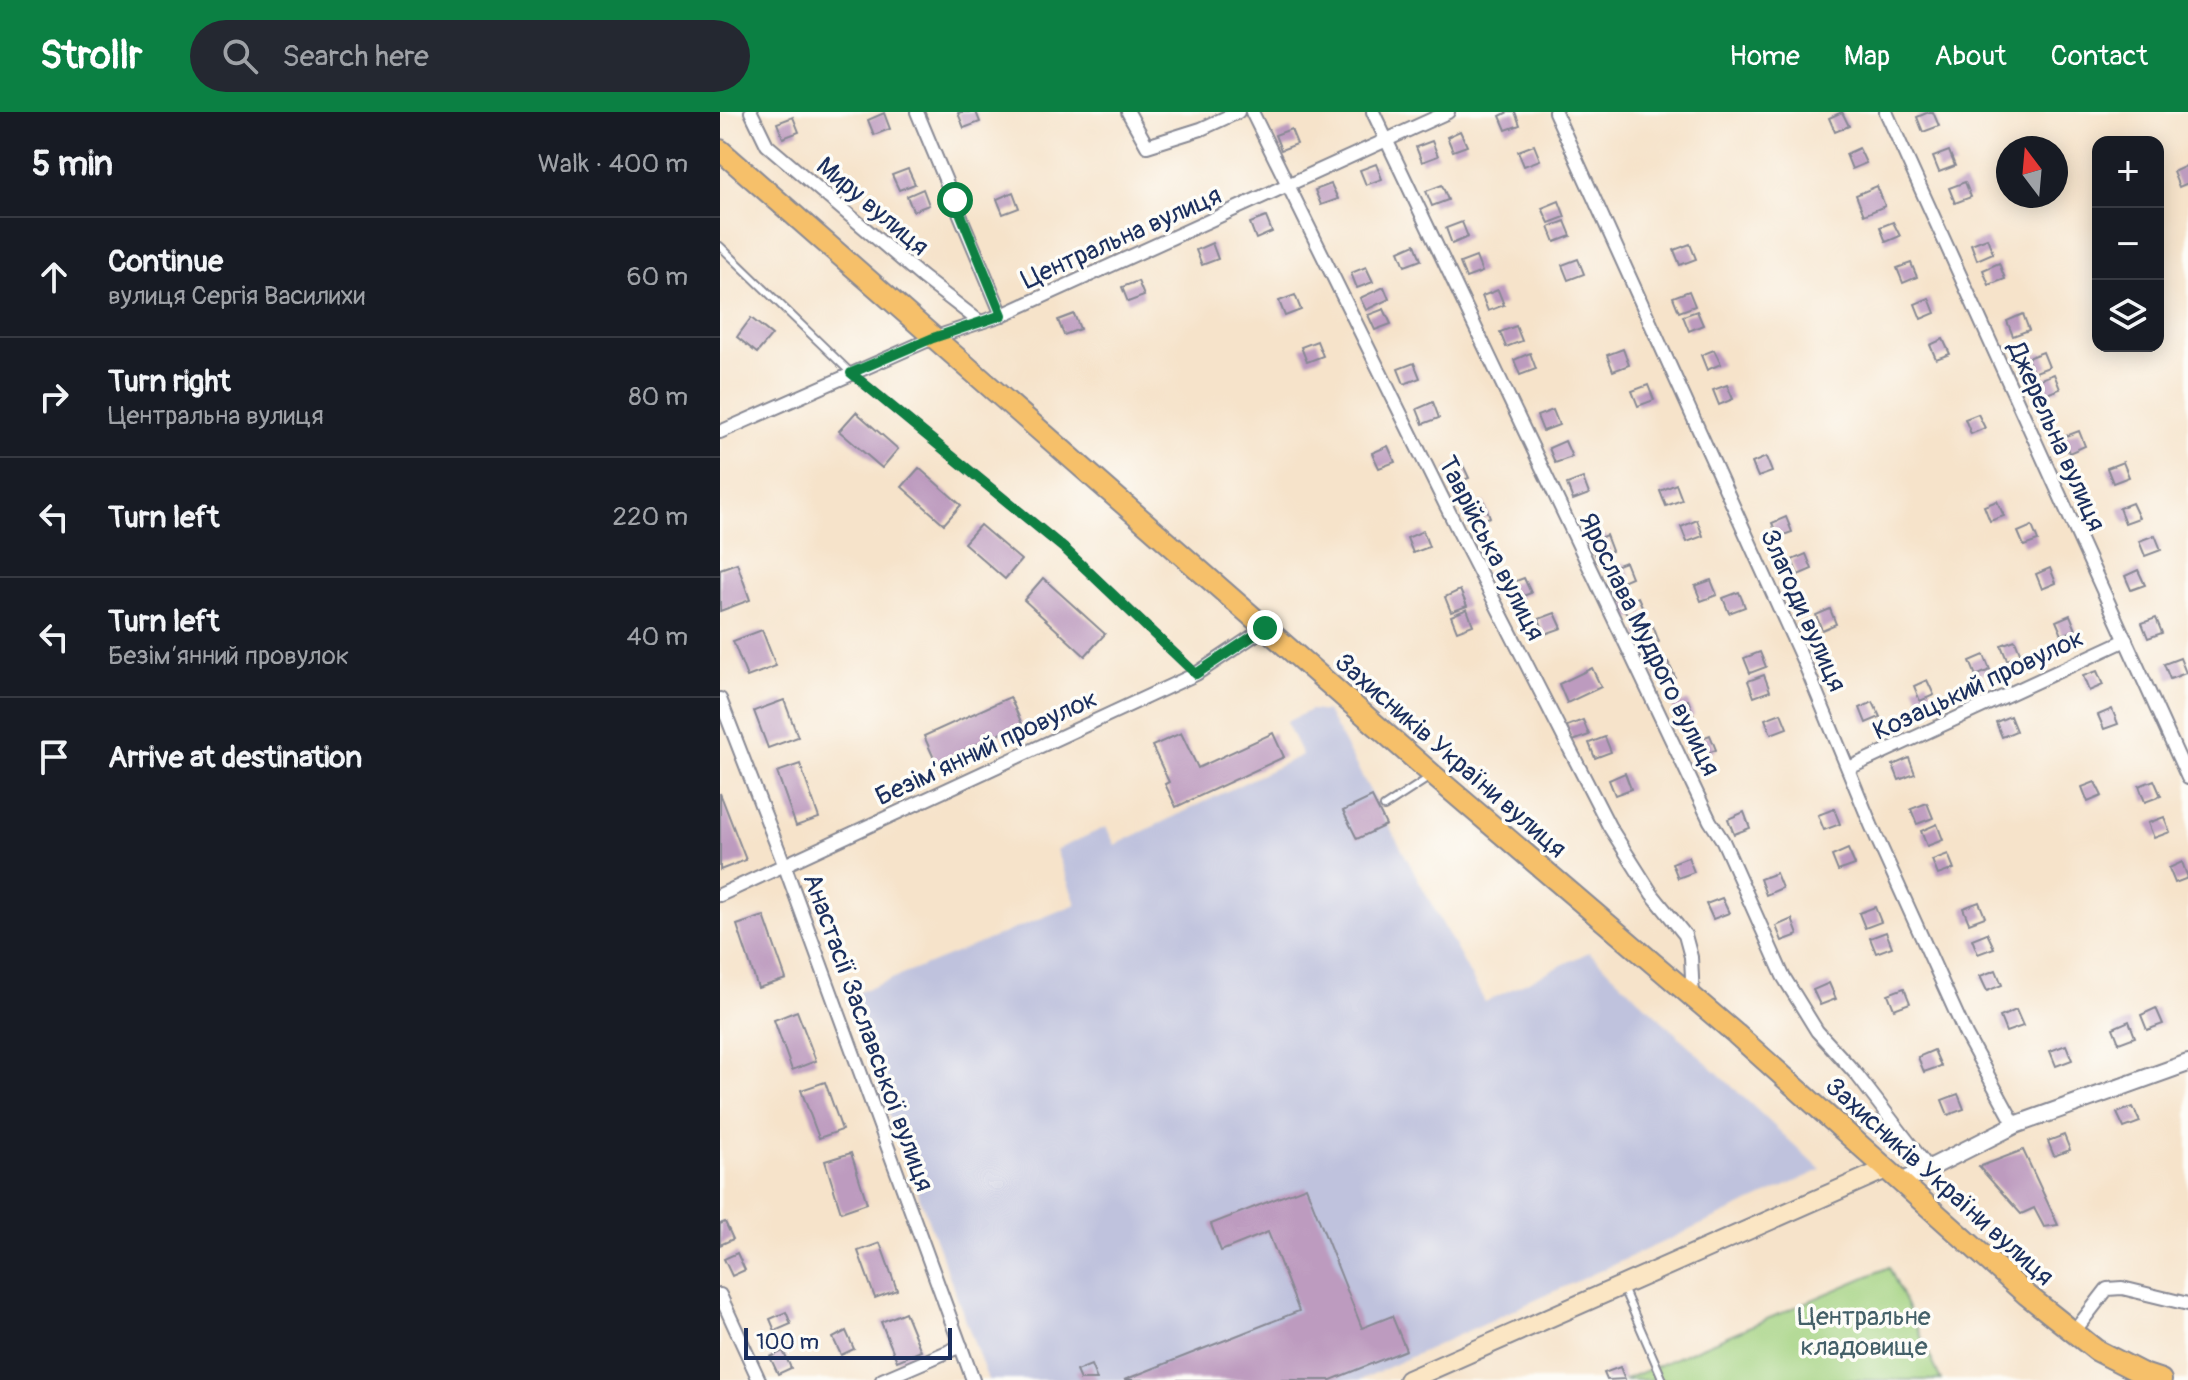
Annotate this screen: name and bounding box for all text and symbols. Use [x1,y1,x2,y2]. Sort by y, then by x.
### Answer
search box [190,20,750,92]
text: Strollr [40,32,142,80]
icon: search [218,34,262,78]
text: Search here [282,38,429,75]
text: Home [1729,39,1800,74]
text: Map [1844,39,1890,74]
text: About [1934,39,2007,74]
text: Contact [2051,39,2148,74]
north arrow [1996,136,2068,208]
map controls [2092,136,2164,352]
button: + [2092,136,2164,208]
text: 5 min [32,143,113,186]
text: Walk · 400 m [538,148,688,180]
street label: Миру вулиця [810,150,935,263]
street label: Центральна вулиця [1016,179,1226,296]
route start [937,182,973,218]
button: − [2092,208,2164,280]
text: Continue [108,243,223,280]
icon: ahead [32,255,76,299]
text: 60 m [626,261,688,293]
text: вулиця Сергія Василихи [108,280,365,312]
button: layers [2092,280,2164,352]
street label: Джерельна вулиця [2000,336,2112,536]
text: Turn right [108,363,231,400]
icon: right [32,375,76,419]
text: 80 m [628,381,688,413]
text: Центральна вулиця [108,400,324,432]
street label: Таврійська вулиця [1431,451,1551,646]
icon: left [32,495,76,539]
text: Turn left [108,499,219,536]
text: 220 m [612,501,688,533]
street label: Ярослава Мудрого вулиця [1571,508,1727,781]
street label: Злагоди вулиця [1753,524,1853,697]
text: Turn left [108,603,219,640]
route end [1247,610,1283,646]
icon: left [32,615,76,659]
text: 40 m [626,621,688,653]
street label: Козацький провулок [1868,622,2089,748]
text: Безімʼянний провулок [108,640,349,672]
street label: Захисників України вулиця [1328,646,1573,865]
street label: Безімʼянний провулок [870,682,1102,813]
icon: arrive [32,735,76,779]
text: Arrive at destination [108,739,362,776]
street label: Анастасії Заславської вулиця [796,869,941,1196]
street label: Захисників України вулиця [1818,1071,2060,1293]
park label: Центральне кладовище [1797,1301,1931,1363]
scale bar [744,1324,952,1360]
text: 100 m [756,1328,819,1356]

